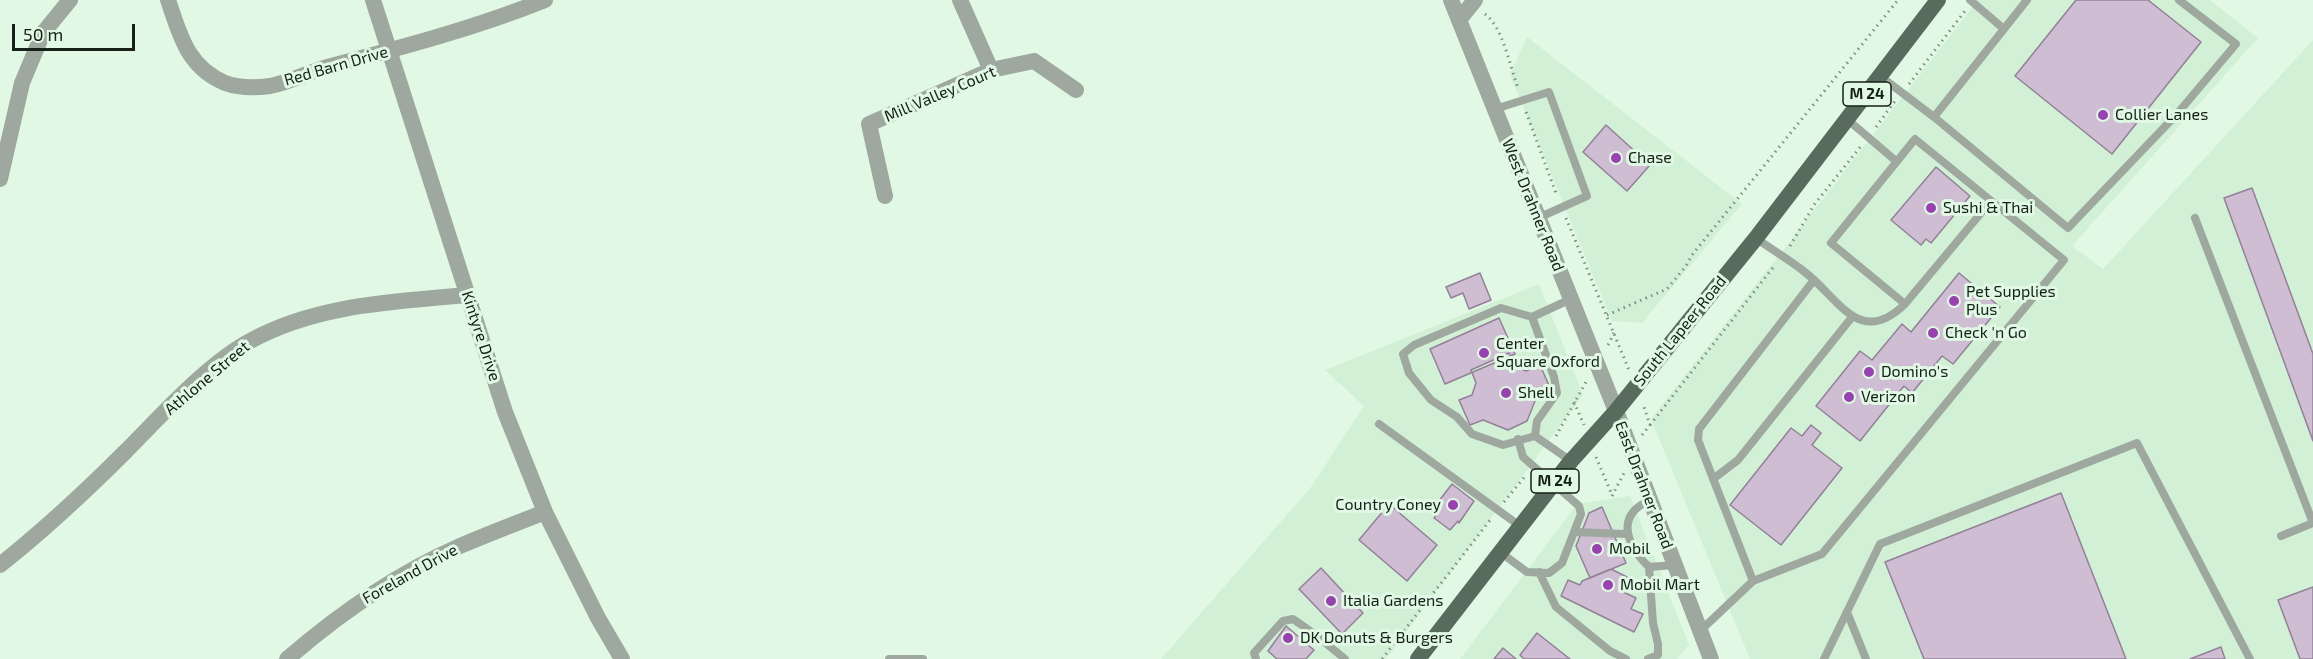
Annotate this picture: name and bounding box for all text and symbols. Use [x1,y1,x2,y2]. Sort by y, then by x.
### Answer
scale bar [15,12,138,50]
text: 50 m [23,23,63,45]
street label: Red Barn Drive [282,42,390,90]
street label: Mill Valley Court [881,62,999,126]
road number: M 24 [1843,82,1891,106]
place label: Collier Lanes [2115,105,2208,125]
marker: Collier Lanes [2096,108,2110,122]
street label: West Drahner Road [1498,136,1568,274]
place label: Chase [1628,148,1672,168]
marker: Chase [1609,151,1623,165]
place label: Sushi & Thai [1943,198,2033,218]
marker: Sushi & Thai [1924,201,1938,215]
street label: South Lapeer Road [1630,272,1730,390]
place label: Pet Supplies Plus [1966,282,2056,320]
street label: Kintyre Drive [457,289,505,383]
marker: Pet Supplies Plus [1947,294,1961,308]
place label: Check 'n Go [1945,323,2027,343]
marker: Check 'n Go [1926,326,1940,340]
place label: Center Square Oxford [1496,334,1600,372]
street label: Athlone Street [161,337,253,419]
marker: Center Square Oxford [1477,346,1491,360]
place label: Domino's [1881,362,1948,382]
marker: Domino's [1862,365,1876,379]
place label: Shell [1518,383,1554,403]
marker: Shell [1499,386,1513,400]
place label: Verizon [1861,387,1916,407]
marker: Verizon [1842,390,1856,404]
street label: East Drahner Road [1611,418,1677,552]
road number: M 24 [1531,469,1579,493]
place label: Country Coney [1335,495,1441,515]
marker: Country Coney [1446,498,1460,512]
place label: Mobil [1609,539,1650,559]
street label: Foreland Drive [359,540,461,608]
marker: Mobil [1590,542,1604,556]
place label: Mobil Mart [1620,575,1700,595]
marker: Mobil Mart [1601,578,1615,592]
place label: Italia Gardens [1343,591,1443,611]
marker: Italia Gardens [1324,594,1338,608]
place label: DK Donuts & Burgers [1300,628,1453,648]
marker: DK Donuts & Burgers [1281,631,1295,645]

